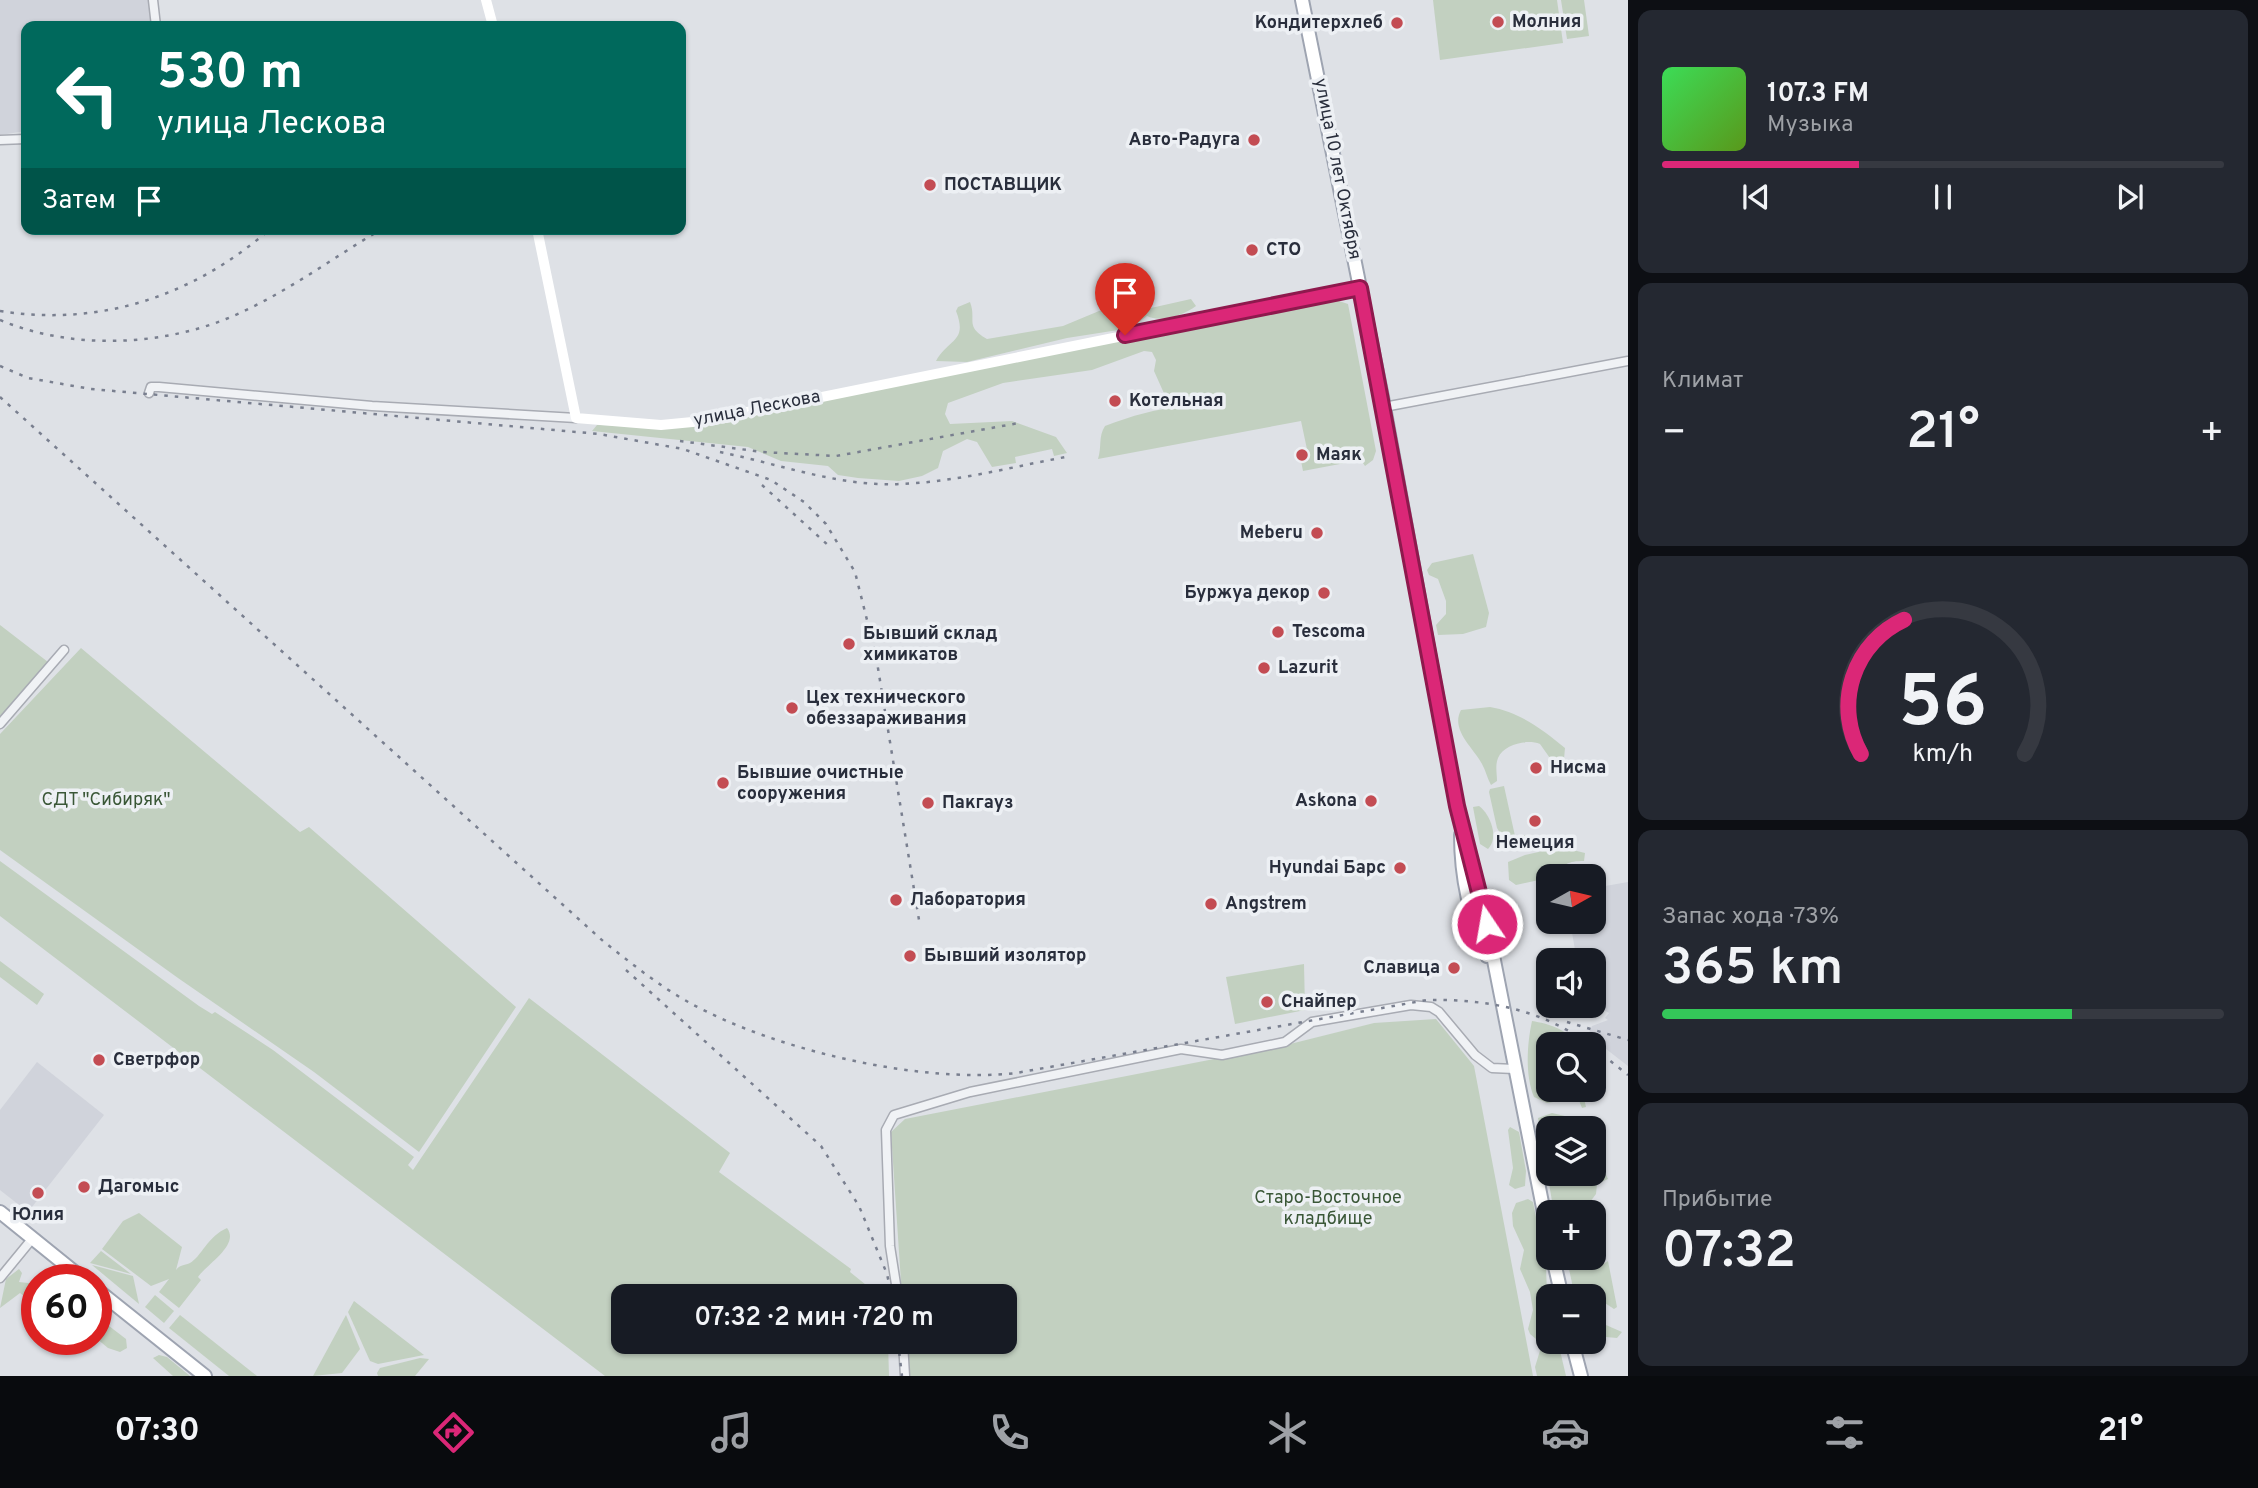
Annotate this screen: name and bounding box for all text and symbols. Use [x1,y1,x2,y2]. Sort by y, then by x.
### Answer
place label: Молния [1512,11,1581,34]
place label: Кондитерхлеб [1255,12,1383,35]
marker: Молния [1490,14,1506,30]
marker: Кондитерхлеб [1389,15,1405,31]
text: 530 m [157,44,303,106]
icon: left [42,49,133,140]
street label: улица 10 лет Октября [1308,77,1366,261]
text: 107.3 FM [1767,78,1869,111]
text: улица Лескова [157,105,386,145]
text: Музыка [1767,111,1853,140]
place label: Авто-Радуга [1128,129,1240,152]
marker: Авто-Радуга [1246,132,1262,148]
place label: ПОСТАВЩИК [944,174,1062,197]
marker: ПОСТАВЩИК [922,177,938,193]
icon: previous [1737,178,1775,216]
icon: pause [1924,178,1962,216]
icon: next [2111,178,2149,216]
icon: arrive [130,182,168,220]
text: Затем [42,185,116,218]
place label: СТО [1266,239,1301,262]
marker: СТО [1244,242,1260,258]
pin [1095,263,1155,335]
icon: arrive [1106,274,1144,312]
text: Климат [1662,367,1743,396]
street label: улица Лескова [692,385,822,433]
place label: Котельная [1129,390,1224,413]
marker: Котельная [1107,393,1123,409]
text: 21° [1906,401,1980,467]
text: − [1662,410,1687,459]
text: + [2199,410,2224,459]
place label: Маяк [1316,444,1362,467]
marker: Маяк [1294,447,1310,463]
place label: Meberu [1240,522,1303,545]
marker: Meberu [1309,525,1325,541]
place label: Буржуа декор [1184,582,1310,605]
marker: Буржуа декор [1316,585,1332,601]
place label: Tescoma [1292,621,1365,644]
place label: Бывший склад химикатов [863,623,997,667]
marker: Tescoma [1270,624,1286,640]
marker: Бывший склад химикатов [841,636,857,652]
place label: Lazurit [1278,657,1338,680]
marker: Lazurit [1256,660,1272,676]
text: 56 [1898,660,1988,752]
place label: Цех технического обеззараживания [806,687,967,731]
marker: Цех технического обеззараживания [784,700,800,716]
text: km/h [1913,739,1973,771]
place label: Нисма [1550,757,1606,780]
marker: Нисма [1528,760,1544,776]
place label: Бывшие очистные сооружения [737,762,904,806]
marker: Бывшие очистные сооружения [715,775,731,791]
park label: СДТ "Сибиряк" [41,789,171,812]
place label: Askona [1295,790,1357,813]
place label: Пакгауз [942,792,1014,815]
marker: Askona [1363,793,1379,809]
marker: Пакгауз [920,795,936,811]
marker: Немеция [1527,813,1543,829]
place label: Немеция [1495,832,1575,855]
place label: Hyundai Барс [1269,857,1386,880]
marker: Hyundai Барс [1392,860,1408,876]
north arrow [1536,864,1606,934]
map controls [1536,864,1606,1354]
position arrow [1450,887,1524,961]
place label: Лаборатория [910,889,1026,912]
marker: Лаборатория [888,892,904,908]
place label: Angstrem [1225,893,1307,916]
marker: Angstrem [1203,896,1219,912]
text: Запас хода · 73% [1662,903,1839,932]
text: 365 km [1662,937,1843,1003]
place label: Бывший изолятор [924,945,1086,968]
marker: Бывший изолятор [902,948,918,964]
button: sound [1536,948,1606,1018]
place label: Славица [1363,957,1440,980]
marker: Славица [1446,960,1462,976]
place label: Снайпер [1281,991,1357,1014]
marker: Снайпер [1259,994,1275,1010]
button: search [1536,1032,1606,1102]
place label: Светрфор [113,1049,200,1072]
marker: Светрфор [91,1052,107,1068]
button: layers [1536,1116,1606,1186]
place label: Дагомыс [98,1176,180,1199]
marker: Дагомыс [76,1179,92,1195]
marker: Юлия [30,1185,46,1201]
text: Прибытие [1662,1186,1772,1215]
park label: Старо-Восточное кладбище [1254,1187,1402,1231]
button: + [1536,1200,1606,1270]
place label: Юлия [12,1204,64,1227]
text: 07:32 [1662,1220,1796,1286]
speed limit sign: 60 [21,1264,112,1355]
button: − [1536,1284,1606,1354]
text: 07:32 · 2 мин · 720 m [694,1302,934,1335]
icon: directions [429,1408,478,1457]
icon: music [707,1408,756,1457]
icon: phone [985,1408,1034,1457]
icon: climate [1263,1408,1312,1457]
icon: car [1541,1408,1590,1457]
icon: filters [1820,1408,1869,1457]
text: 07:30 [115,1412,200,1452]
text: 21° [2098,1412,2143,1452]

